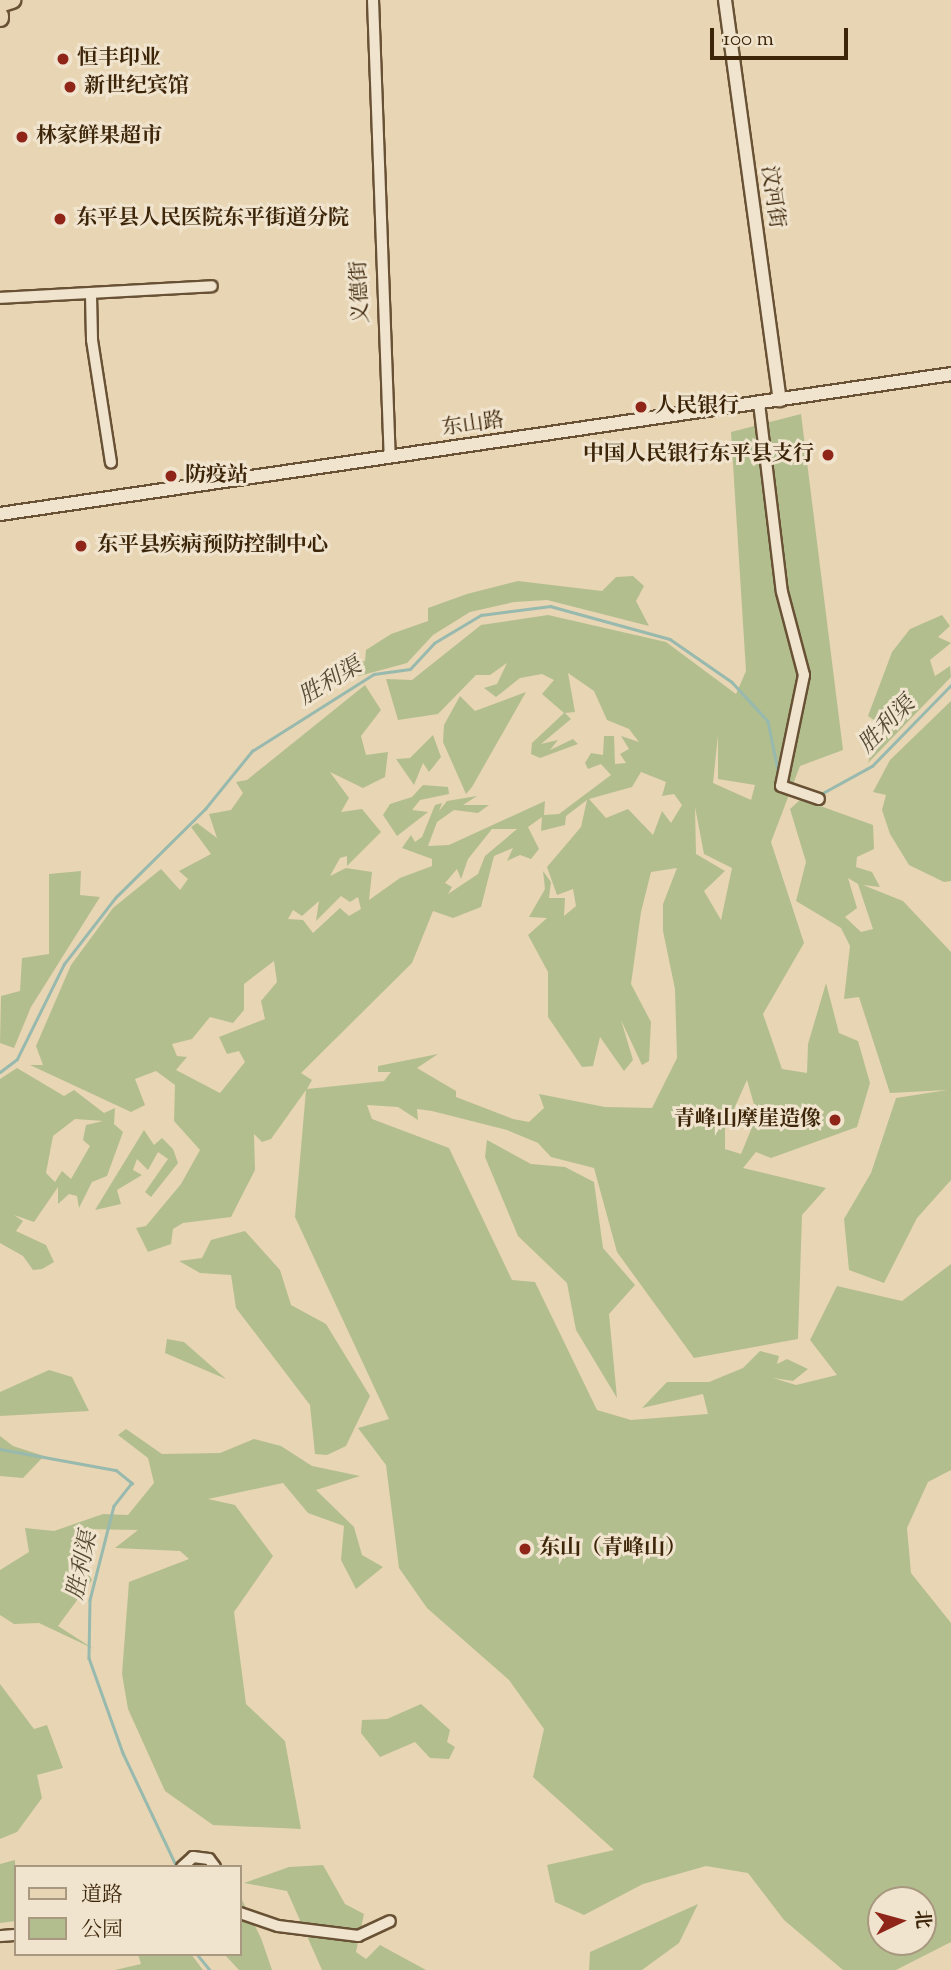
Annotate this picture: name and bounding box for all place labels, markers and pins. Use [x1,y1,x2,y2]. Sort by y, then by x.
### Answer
place label: 恒丰印业 [77,46,161,72]
marker: 恒丰印业 [55,51,71,67]
place label: 新世纪宾馆 [84,74,189,100]
marker: 新世纪宾馆 [62,79,78,95]
place label: 林家鲜果超市 [36,124,162,150]
marker: 林家鲜果超市 [14,129,30,145]
place label: 东平县人民医院东平街道分院 [76,206,349,232]
marker: 东平县人民医院东平街道分院 [50,209,70,229]
place label: 人民银行 [655,394,739,420]
marker: 人民银行 [633,399,649,415]
place label: 中国人民银行东平县支行 [583,442,814,468]
marker: 中国人民银行东平县支行 [820,447,836,463]
place label: 防疫站 [185,463,248,489]
marker: 防疫站 [163,468,179,484]
place label: 东平县疾病预防控制中心 [97,533,328,559]
marker: 东平县疾病预防控制中心 [71,536,91,556]
place label: 青峰山摩崖造像 [674,1107,821,1133]
marker: 青峰山摩崖造像 [827,1112,843,1128]
place label: 东山（青峰山） [539,1536,686,1562]
marker: 东山（青峰山） [517,1541,533,1557]

